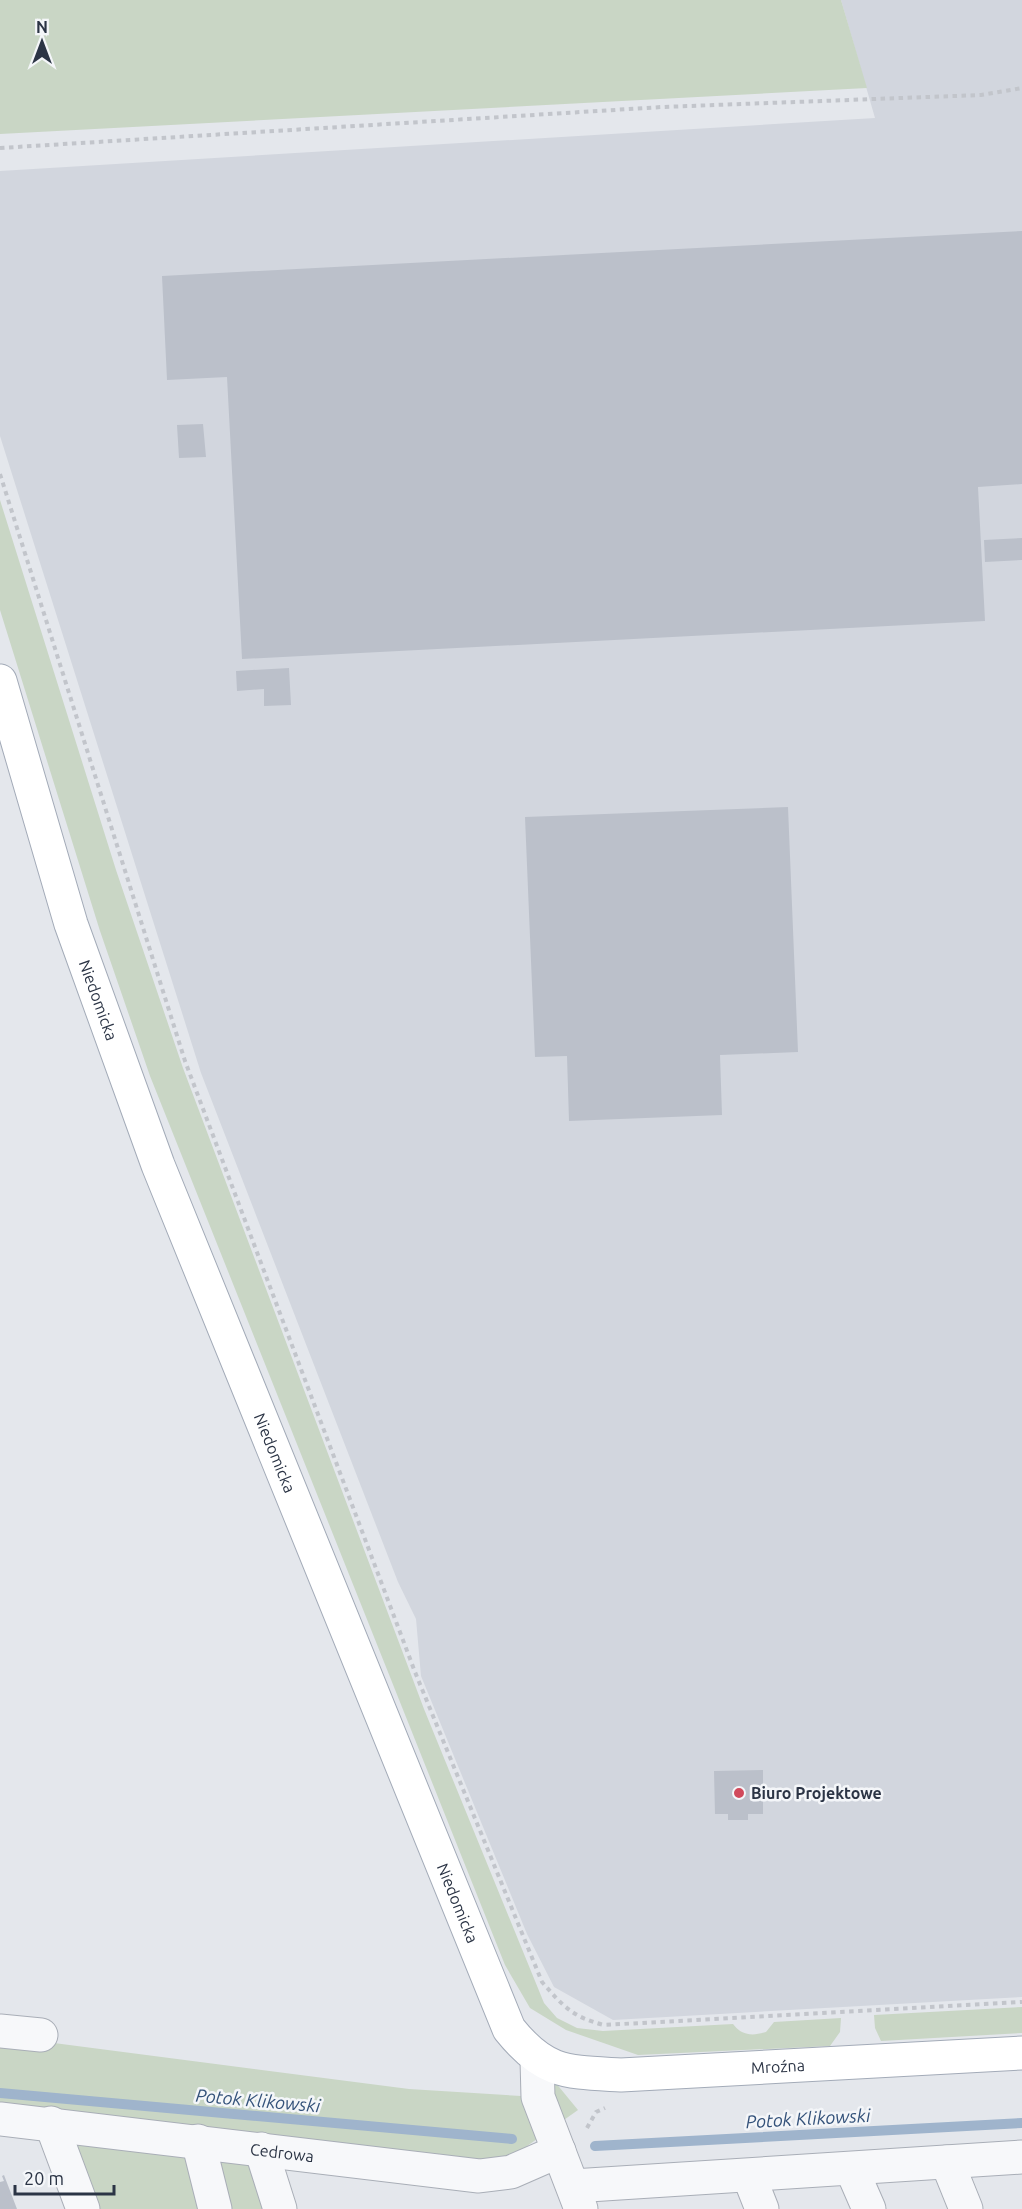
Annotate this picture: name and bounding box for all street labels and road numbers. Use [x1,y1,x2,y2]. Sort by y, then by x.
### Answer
street label: Niedomicka [76,957,121,1043]
street label: Niedomicka [251,1410,299,1495]
street label: Niedomicka [434,1861,482,1946]
street label: Mroźna [750,2056,805,2077]
street label: Cedrowa [249,2140,315,2165]

